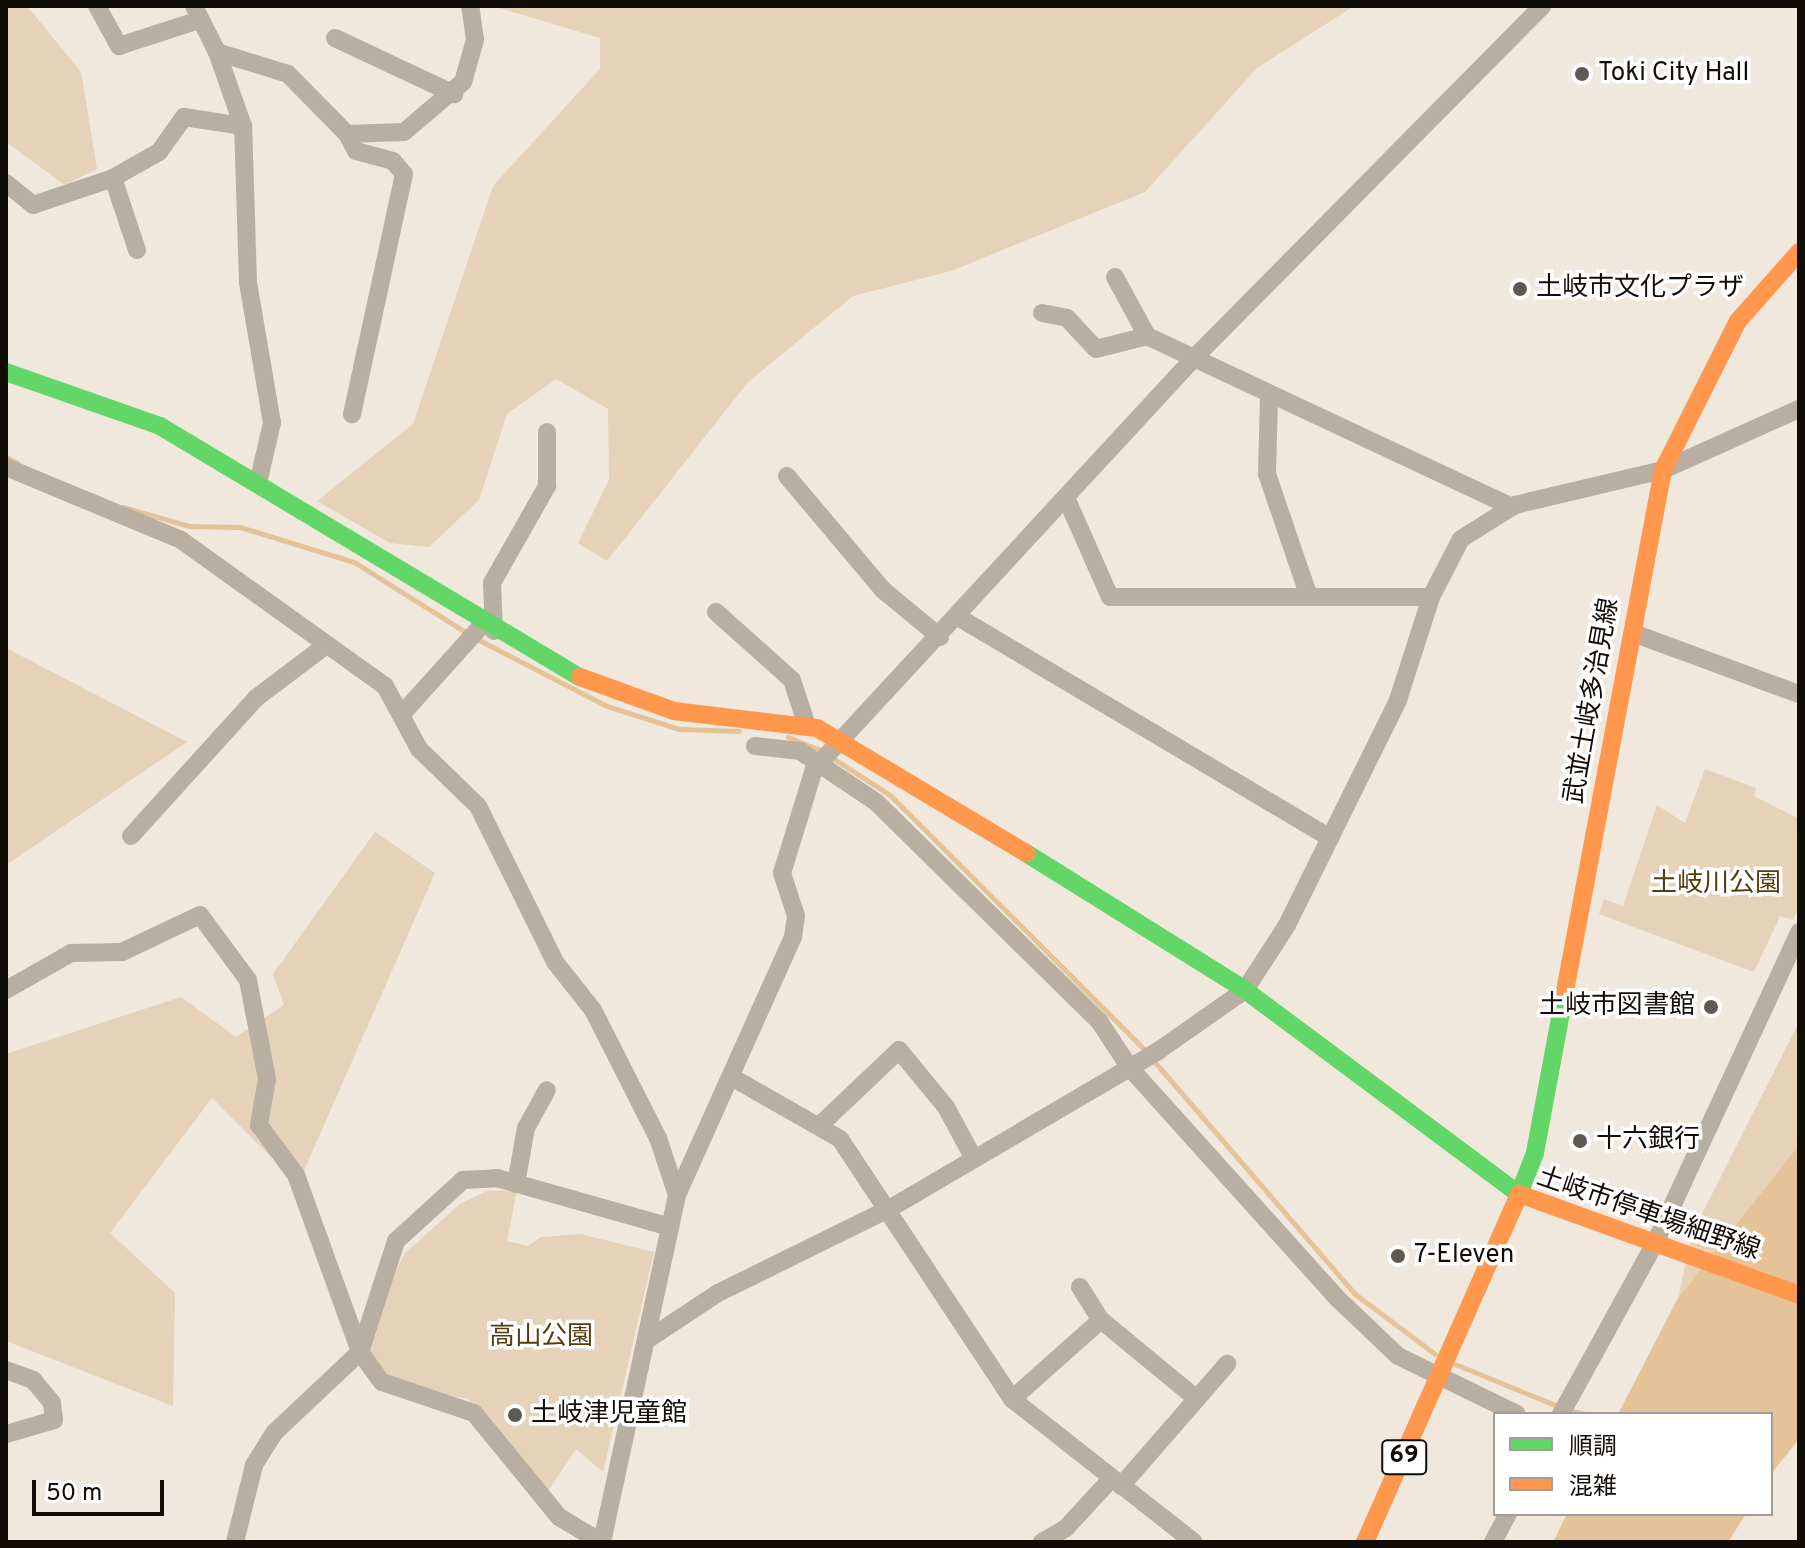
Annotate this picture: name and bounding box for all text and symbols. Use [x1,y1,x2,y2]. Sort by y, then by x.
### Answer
place label: Toki City Hall [1598,58,1749,90]
marker: Toki City Hall [1573,65,1591,83]
place label: 土岐市文化プラザ [1536,273,1744,305]
marker: 土岐市文化プラザ [1511,280,1529,298]
street label: 武並土岐多治見線 [1560,596,1626,806]
park label: 土岐川公園 [1651,869,1781,901]
place label: 土岐市図書館 [1539,991,1695,1023]
marker: 土岐市図書館 [1702,998,1720,1016]
place label: 十六銀行 [1596,1125,1700,1157]
marker: 十六銀行 [1571,1132,1589,1150]
street label: 土岐市停車場細野線 [1532,1162,1764,1268]
place label: 7-Eleven [1414,1240,1514,1272]
marker: 7-Eleven [1389,1247,1407,1265]
park label: 高山公園 [489,1322,593,1354]
place label: 土岐津児童館 [531,1399,687,1431]
marker: 土岐津児童館 [506,1406,524,1424]
legend [1493,1412,1773,1516]
text: 順調 [1569,1433,1617,1463]
road number: 69 [1380,1437,1428,1477]
scale bar [36,1464,168,1514]
text: 混雑 [1569,1473,1617,1503]
text: 50 m [46,1479,102,1509]

